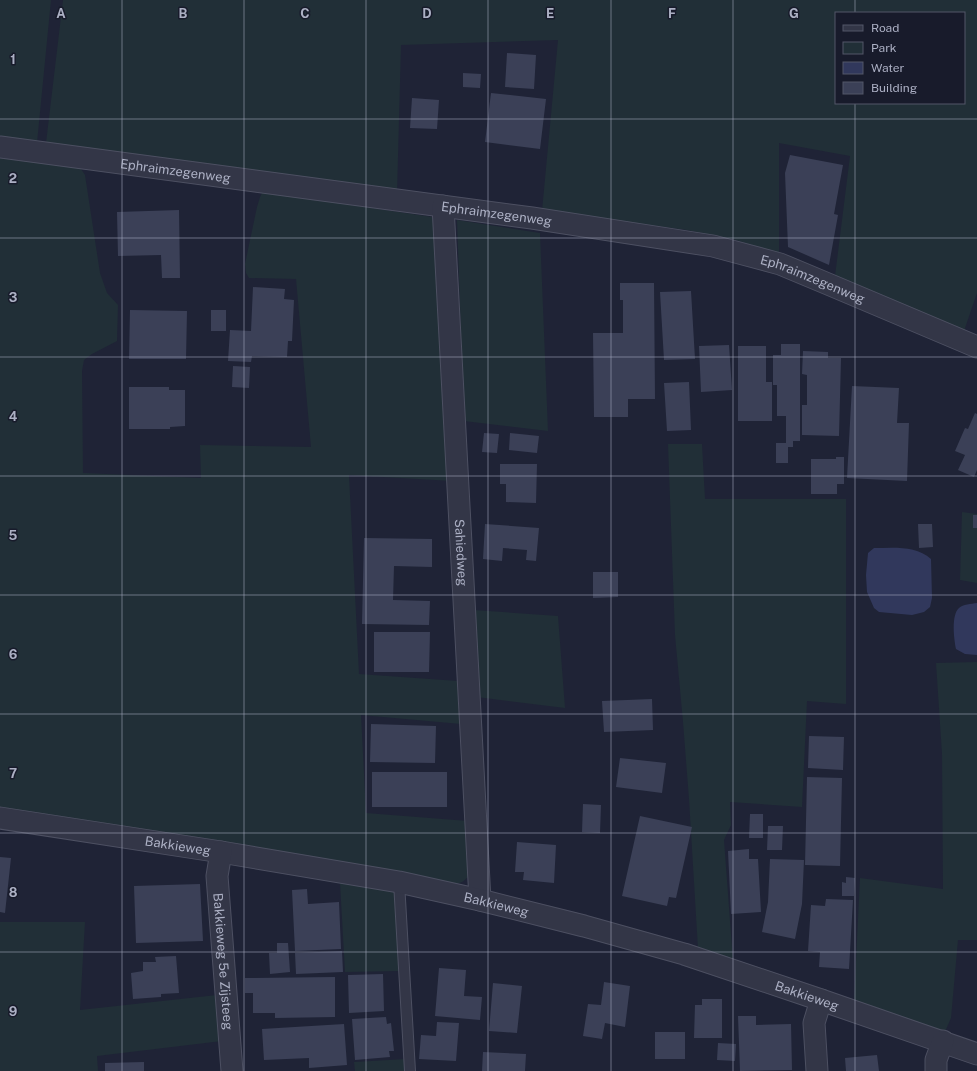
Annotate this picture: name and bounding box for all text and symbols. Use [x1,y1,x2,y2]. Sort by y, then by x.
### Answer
text: A [56,6,66,21]
text: B [179,6,188,21]
text: C [300,6,310,21]
text: D [422,6,432,21]
text: E [546,6,554,21]
text: F [668,6,676,21]
text: G [789,6,799,21]
legend [835,12,965,104]
text: Road [871,21,899,35]
text: Park [871,41,897,55]
text: 1 [10,52,16,67]
text: Water [871,61,905,75]
text: Building [871,81,917,95]
street label: Ephraimzegenweg [119,156,232,186]
text: 2 [9,171,17,186]
street label: Ephraimzegenweg [440,199,553,229]
street label: Ephraimzegenweg [759,252,867,307]
text: 3 [9,290,18,305]
text: 4 [9,409,18,424]
street label: Sahiedweg [452,519,470,586]
text: 5 [9,528,18,543]
text: 6 [9,647,18,662]
text: 7 [9,766,17,781]
street label: Bakkieweg [144,833,212,858]
text: 8 [9,885,18,900]
street label: Bakkieweg [462,890,530,920]
street label: Bakkieweg 5e Zijsteeg [210,892,236,1030]
street label: Bakkieweg [773,978,841,1014]
text: 9 [9,1004,17,1019]

